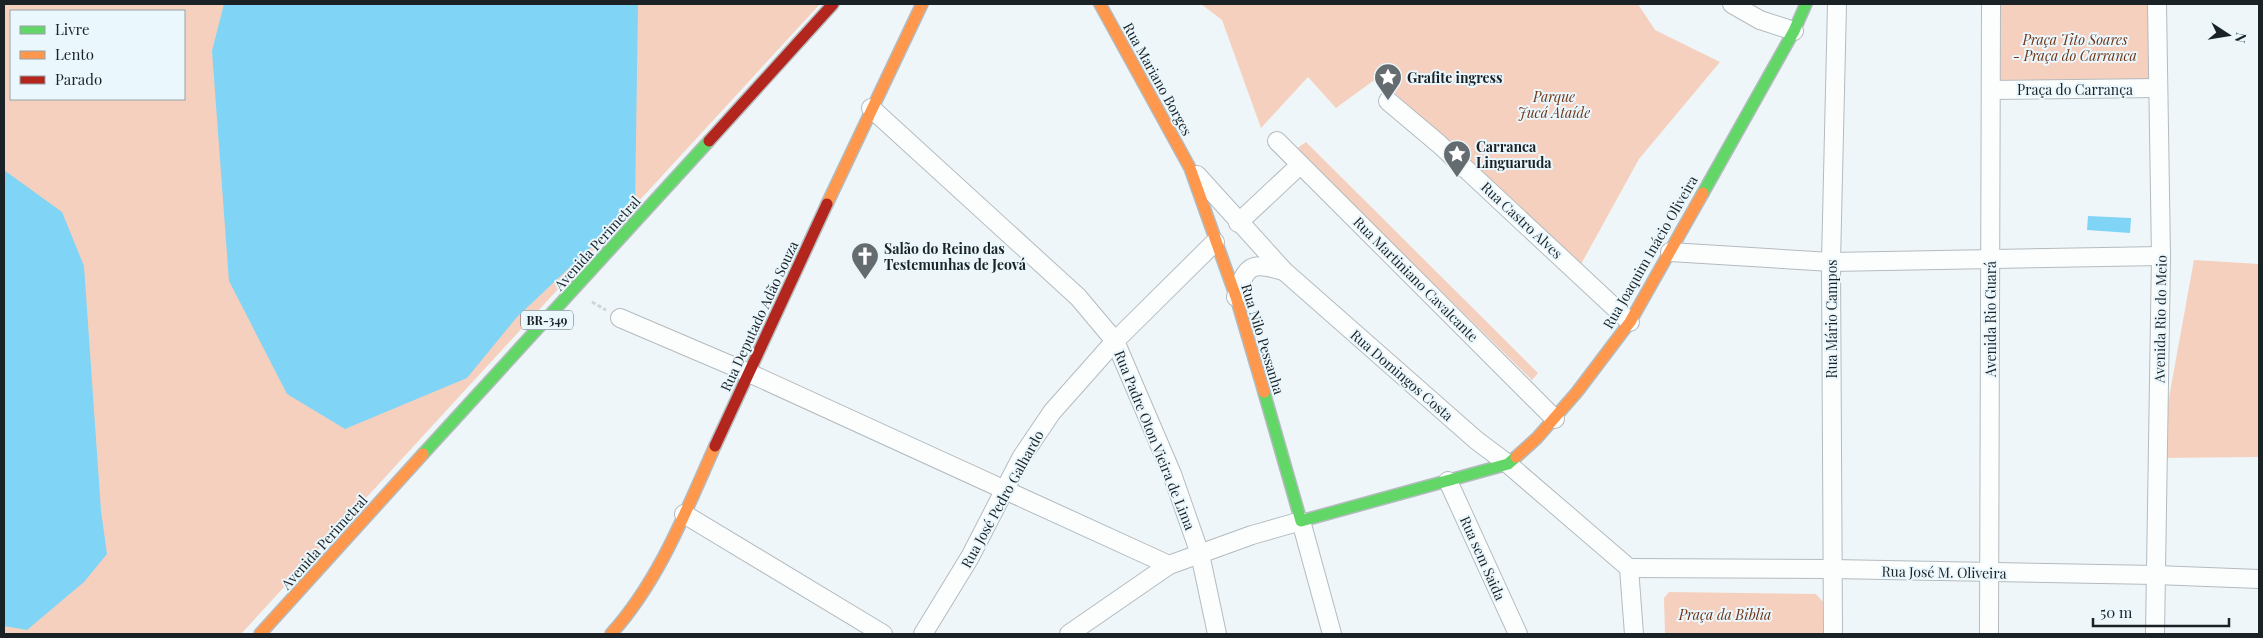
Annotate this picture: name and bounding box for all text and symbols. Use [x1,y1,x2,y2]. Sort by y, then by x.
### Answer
legend [10,10,185,100]
north arrow [2203,10,2253,60]
text: Livre [55,19,90,39]
street label: Rua Mariano Borges [1119,19,1197,139]
park label: Praça Tito Soares - Praça do Carranca [2013,30,2137,65]
text: N [2231,31,2252,45]
text: Lento [55,44,94,64]
place icon: Grafite ingress [1373,62,1403,101]
place label: Grafite ingress [1407,68,1503,87]
text: Parado [55,69,102,89]
street label: Praça do Carrança [2017,80,2133,99]
park label: Parque Jucá Ataíde [1518,87,1590,122]
place label: Carranca Linguaruda [1476,137,1552,172]
place icon: Carranca Linguaruda [1442,139,1472,178]
street label: Rua Joaquim Inácio Oliveira [1598,172,1702,332]
street label: Rua Castro Alves [1477,177,1567,263]
street label: Avenida Perimetral [549,192,644,295]
street label: Rua Martiniano Cavalcante [1349,212,1483,346]
street label: Rua Deputado Adão Souza [716,238,802,394]
place label: Salão do Reino das Testemunhas de Jeová [884,239,1027,274]
church icon: Salão do Reino das Testemunhas de Jeová [850,241,880,280]
street label: Avenida Rio do Meio [2149,255,2171,384]
street label: Rua Mário Campos [1822,259,1841,379]
street label: Avenida Rio Guará [1981,261,2000,378]
street label: Rua Nilo Pessanha [1237,281,1289,397]
road number: BR-349 [521,310,573,330]
street label: Rua Domingos Costa [1347,325,1457,425]
street label: Rua Padre Oton Vieira de Lima [1110,347,1200,533]
street label: Rua José Pedro Galhardo [956,427,1048,571]
street label: Avenida Perimetral [276,491,371,594]
street label: Rua sem Saida [1456,513,1510,603]
street label: Rua José M. Oliveira [1881,561,2007,583]
scale bar [2093,596,2229,628]
text: 50 m [2100,602,2133,622]
park label: Praça da Biblia [1678,605,1771,624]

